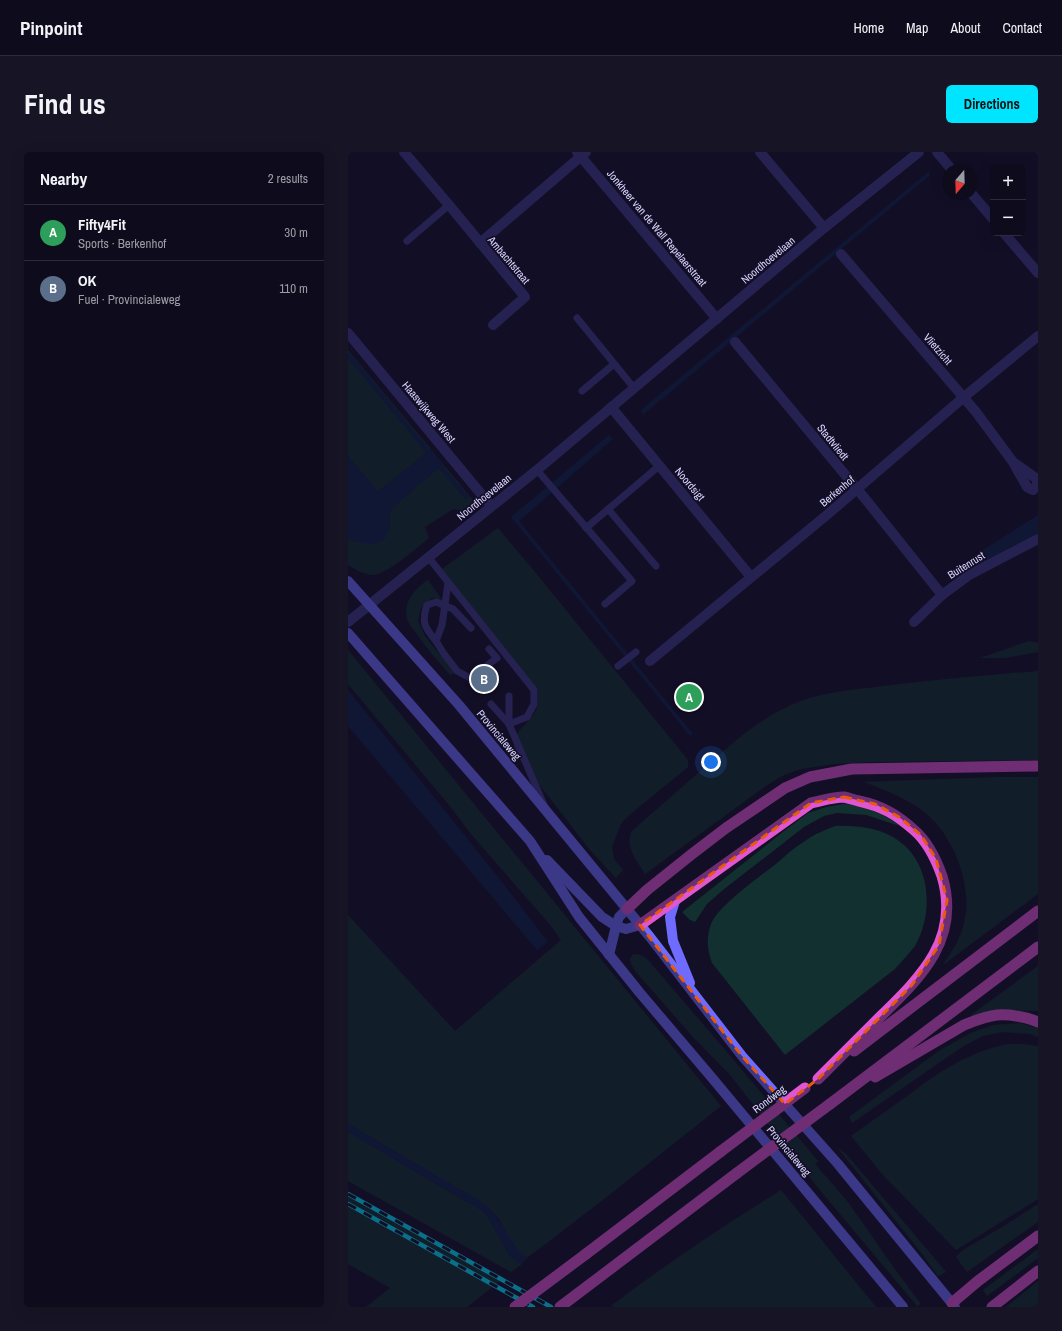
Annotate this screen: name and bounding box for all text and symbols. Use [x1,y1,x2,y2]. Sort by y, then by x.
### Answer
text: Pinpoint [20,15,82,41]
text: Home [853,19,884,37]
text: Map [906,19,928,37]
text: About [950,19,980,37]
text: Contact [1002,19,1042,37]
text: Find us [24,85,106,123]
button: Directions [946,85,1038,123]
north arrow [942,164,978,200]
map controls [990,164,1026,236]
button: + [990,164,1026,200]
text: Nearby [40,167,87,190]
street label: Jonkheer van de Wall Repelaerstraat [604,167,710,290]
text: 2 results [268,170,308,187]
button: − [990,200,1026,236]
text: Fifty4Fit [78,214,126,235]
text: A [49,224,57,241]
text: 30 m [284,224,308,241]
street label: Ambachtstraat [484,232,533,287]
street label: Noordhoevelaan [738,233,798,287]
text: Sports · Berkenhof [78,235,166,252]
text: OK [78,270,96,291]
text: B [49,280,57,297]
text: 110 m [279,280,308,297]
text: Fuel · Provincialeweg [78,291,181,308]
street label: Vlietzicht [921,330,956,368]
street label: Haaswijkweg West [399,378,459,446]
street label: Stadtvliedt [814,421,852,463]
street label: Noordsigt [672,465,708,504]
street label: Noordhoevelaan [454,471,514,523]
street label: Berkenhof [817,472,858,510]
street label: Buitenrust [945,548,988,582]
pin: B [471,664,497,694]
pin: A [676,682,702,712]
street label: Provincialeweg [474,707,524,763]
your location [701,752,721,772]
street label: Rondweg [750,1082,788,1116]
street label: Provincialeweg [764,1123,814,1179]

